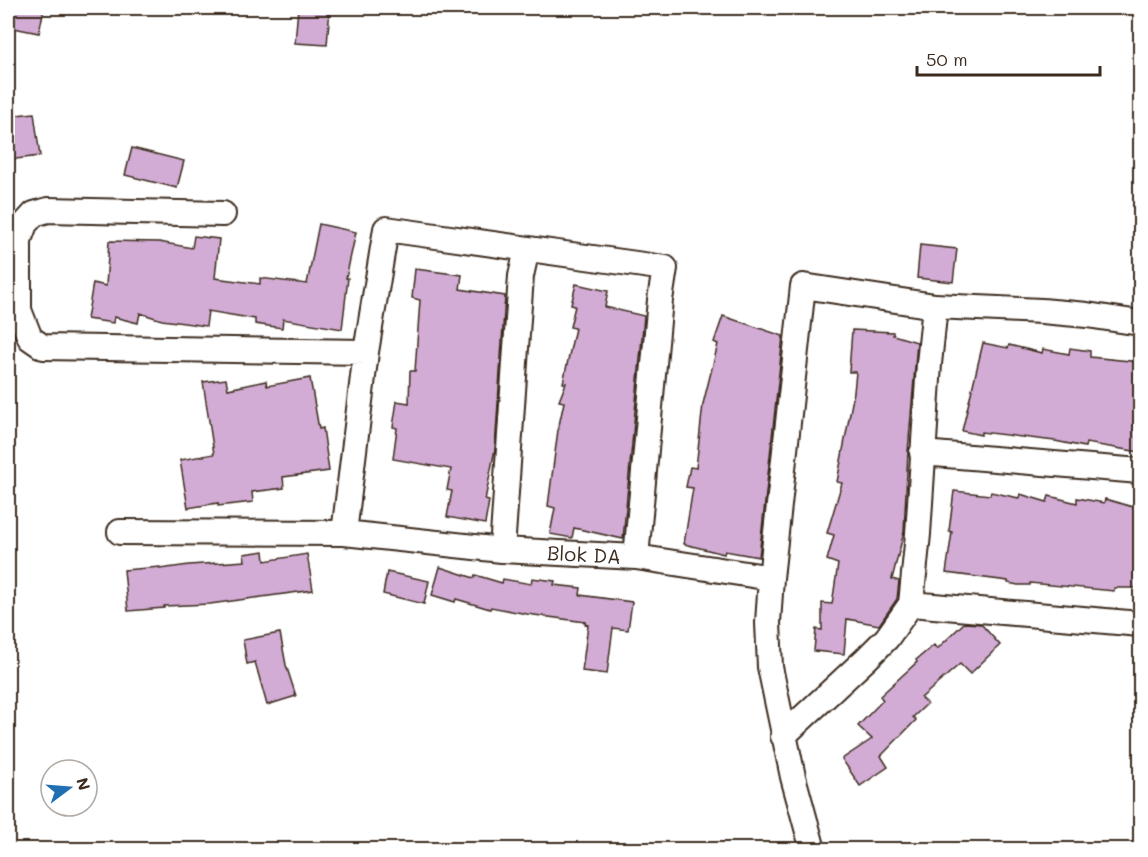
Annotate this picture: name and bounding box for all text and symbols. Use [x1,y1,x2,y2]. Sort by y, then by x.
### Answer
scale bar [917,39,1100,77]
text: 50 m [926,47,968,71]
street label: Blok DA [546,539,622,569]
north arrow [39,758,99,818]
text: N [72,775,96,792]

